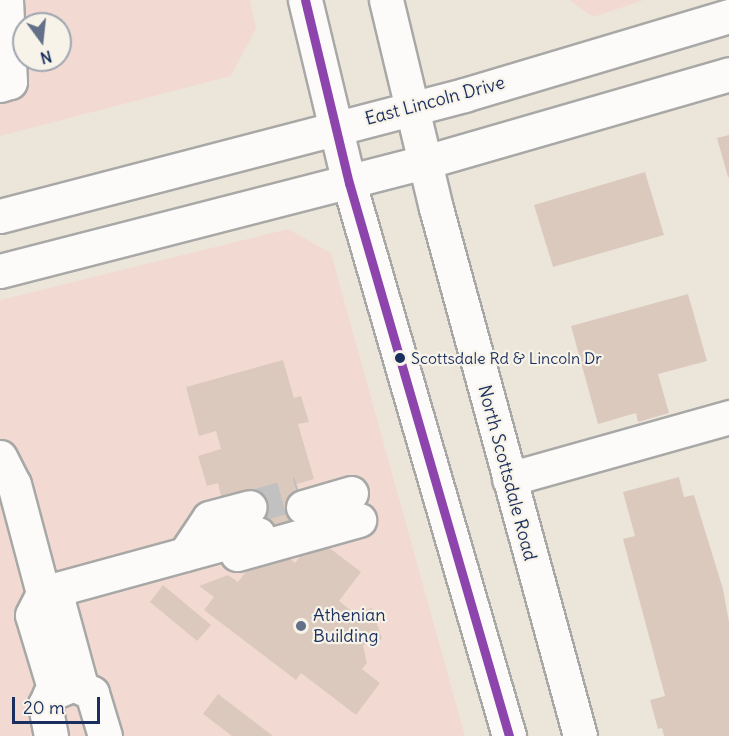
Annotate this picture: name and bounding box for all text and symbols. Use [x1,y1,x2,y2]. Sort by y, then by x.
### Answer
north arrow [12,12,72,72]
text: N [38,46,54,69]
street label: East Lincoln Drive [363,72,507,130]
place label: Scottsdale Rd & Lincoln Dr [411,348,602,368]
marker: Scottsdale Rd & Lincoln Dr [394,352,406,364]
street label: North Scottsdale Road [473,383,541,563]
place label: Athenian Building [313,605,386,648]
marker: Athenian Building [294,619,308,633]
scale bar [15,685,104,723]
text: 20 m [23,696,65,719]

